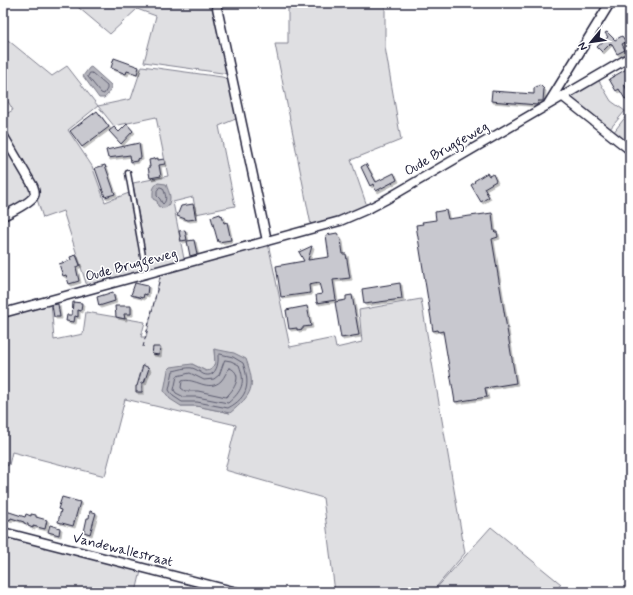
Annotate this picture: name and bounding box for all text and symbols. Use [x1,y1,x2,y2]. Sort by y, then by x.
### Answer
north arrow [571,22,611,62]
text: N [575,40,591,53]
street label: Oude Bruggeweg [401,118,493,182]
street label: Oude Bruggeweg [83,244,180,288]
street label: Vandewallestraat [71,529,175,571]

